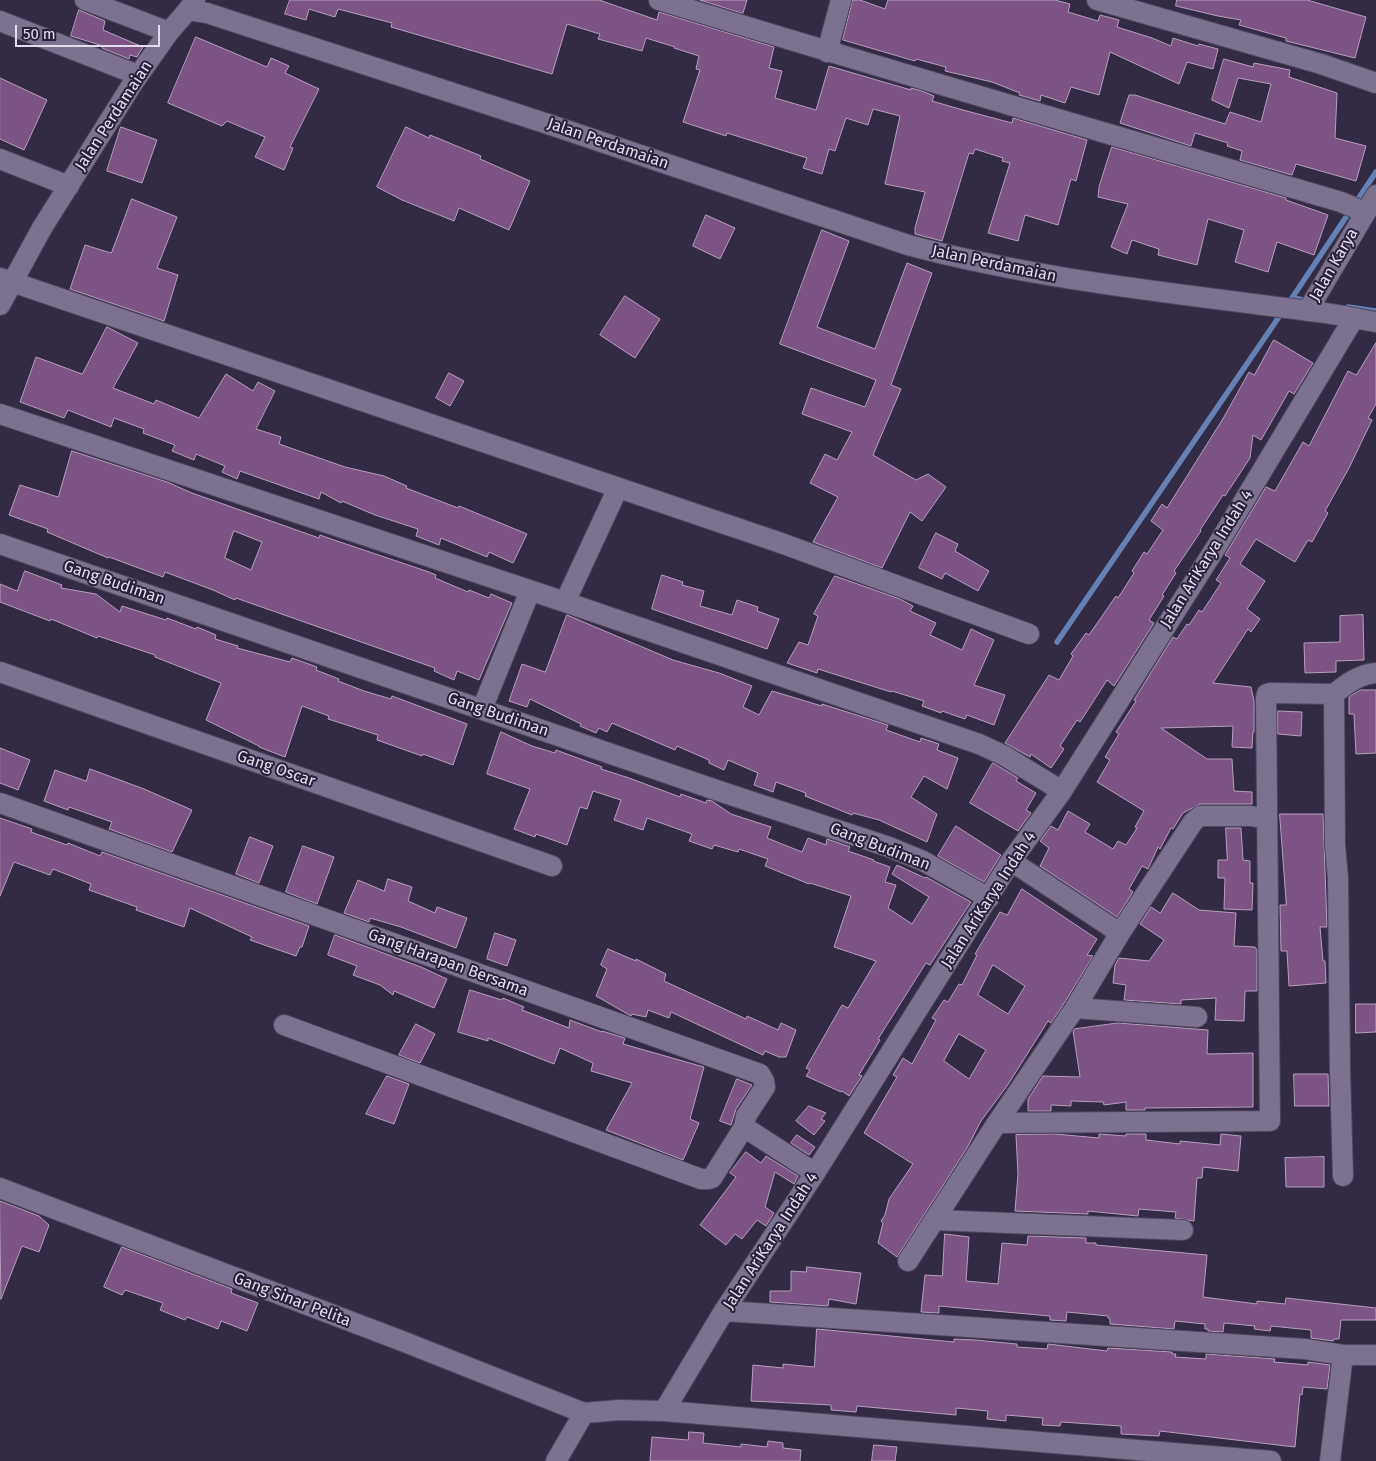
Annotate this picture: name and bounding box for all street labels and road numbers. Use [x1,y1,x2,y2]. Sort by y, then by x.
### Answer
street label: Jalan Perdamaian [71,58,157,174]
street label: Jalan Perdamaian [545,114,671,174]
street label: Jalan Karya [1305,225,1363,305]
street label: Jalan Perdamaian [930,241,1058,287]
street label: Jalan AriKarya Indah 4 [1157,486,1257,632]
street label: Gang Budiman [61,557,167,609]
street label: Gang Budiman [445,689,551,741]
street label: Gang Oscar [234,747,318,791]
street label: Gang Budiman [827,819,933,875]
street label: Jalan AriKarya Indah 4 [938,828,1040,972]
street label: Gang Harapan Bersama [365,925,531,1001]
street label: Jalan AriKarya Indah 4 [720,1169,822,1313]
street label: Gang Sinar Pelita [231,1269,353,1331]

